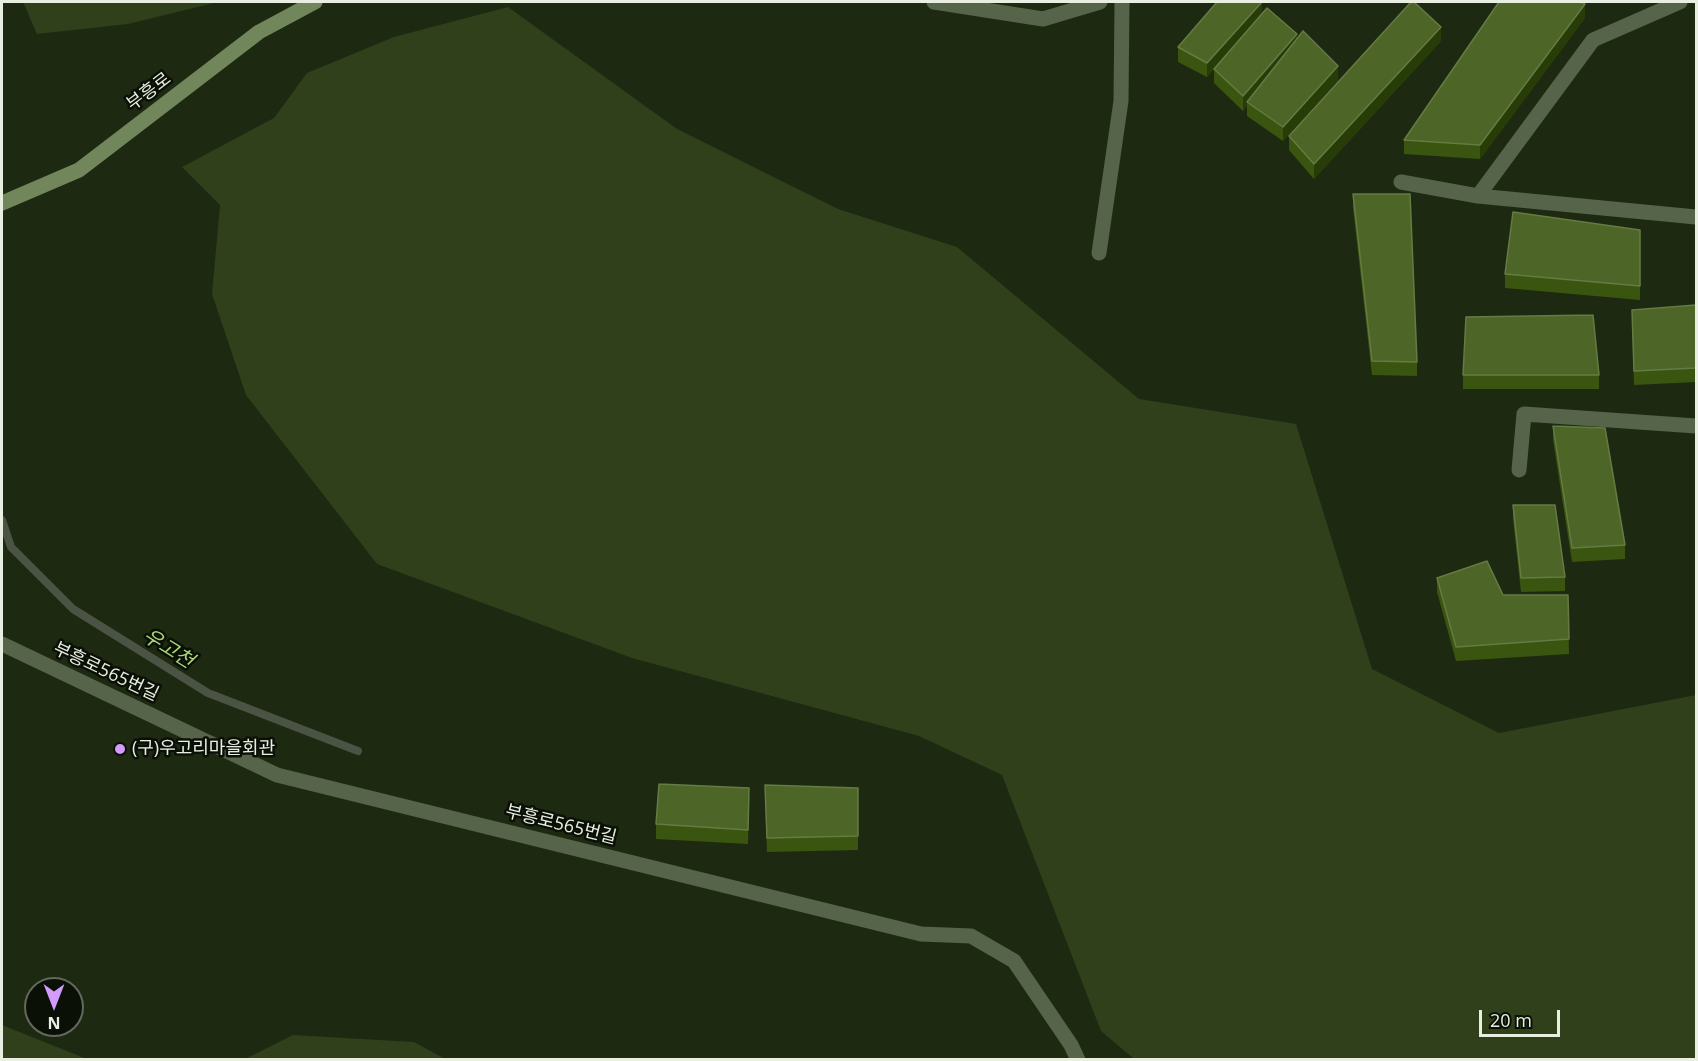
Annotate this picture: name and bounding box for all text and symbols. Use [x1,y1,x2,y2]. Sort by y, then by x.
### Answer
street label: 부흥로 [123,68,175,116]
water label: 우고천 [138,624,198,674]
street label: 부흥로565번길 [50,638,162,706]
place label: (구)우고리마을회관 [132,738,275,760]
marker: (구)우고리마을회관 [113,742,127,756]
street label: 부흥로565번길 [503,801,619,849]
north arrow [24,977,84,1037]
scale bar [1482,998,1563,1036]
text: 20 m [1490,1008,1532,1032]
text: N [48,1012,61,1034]

